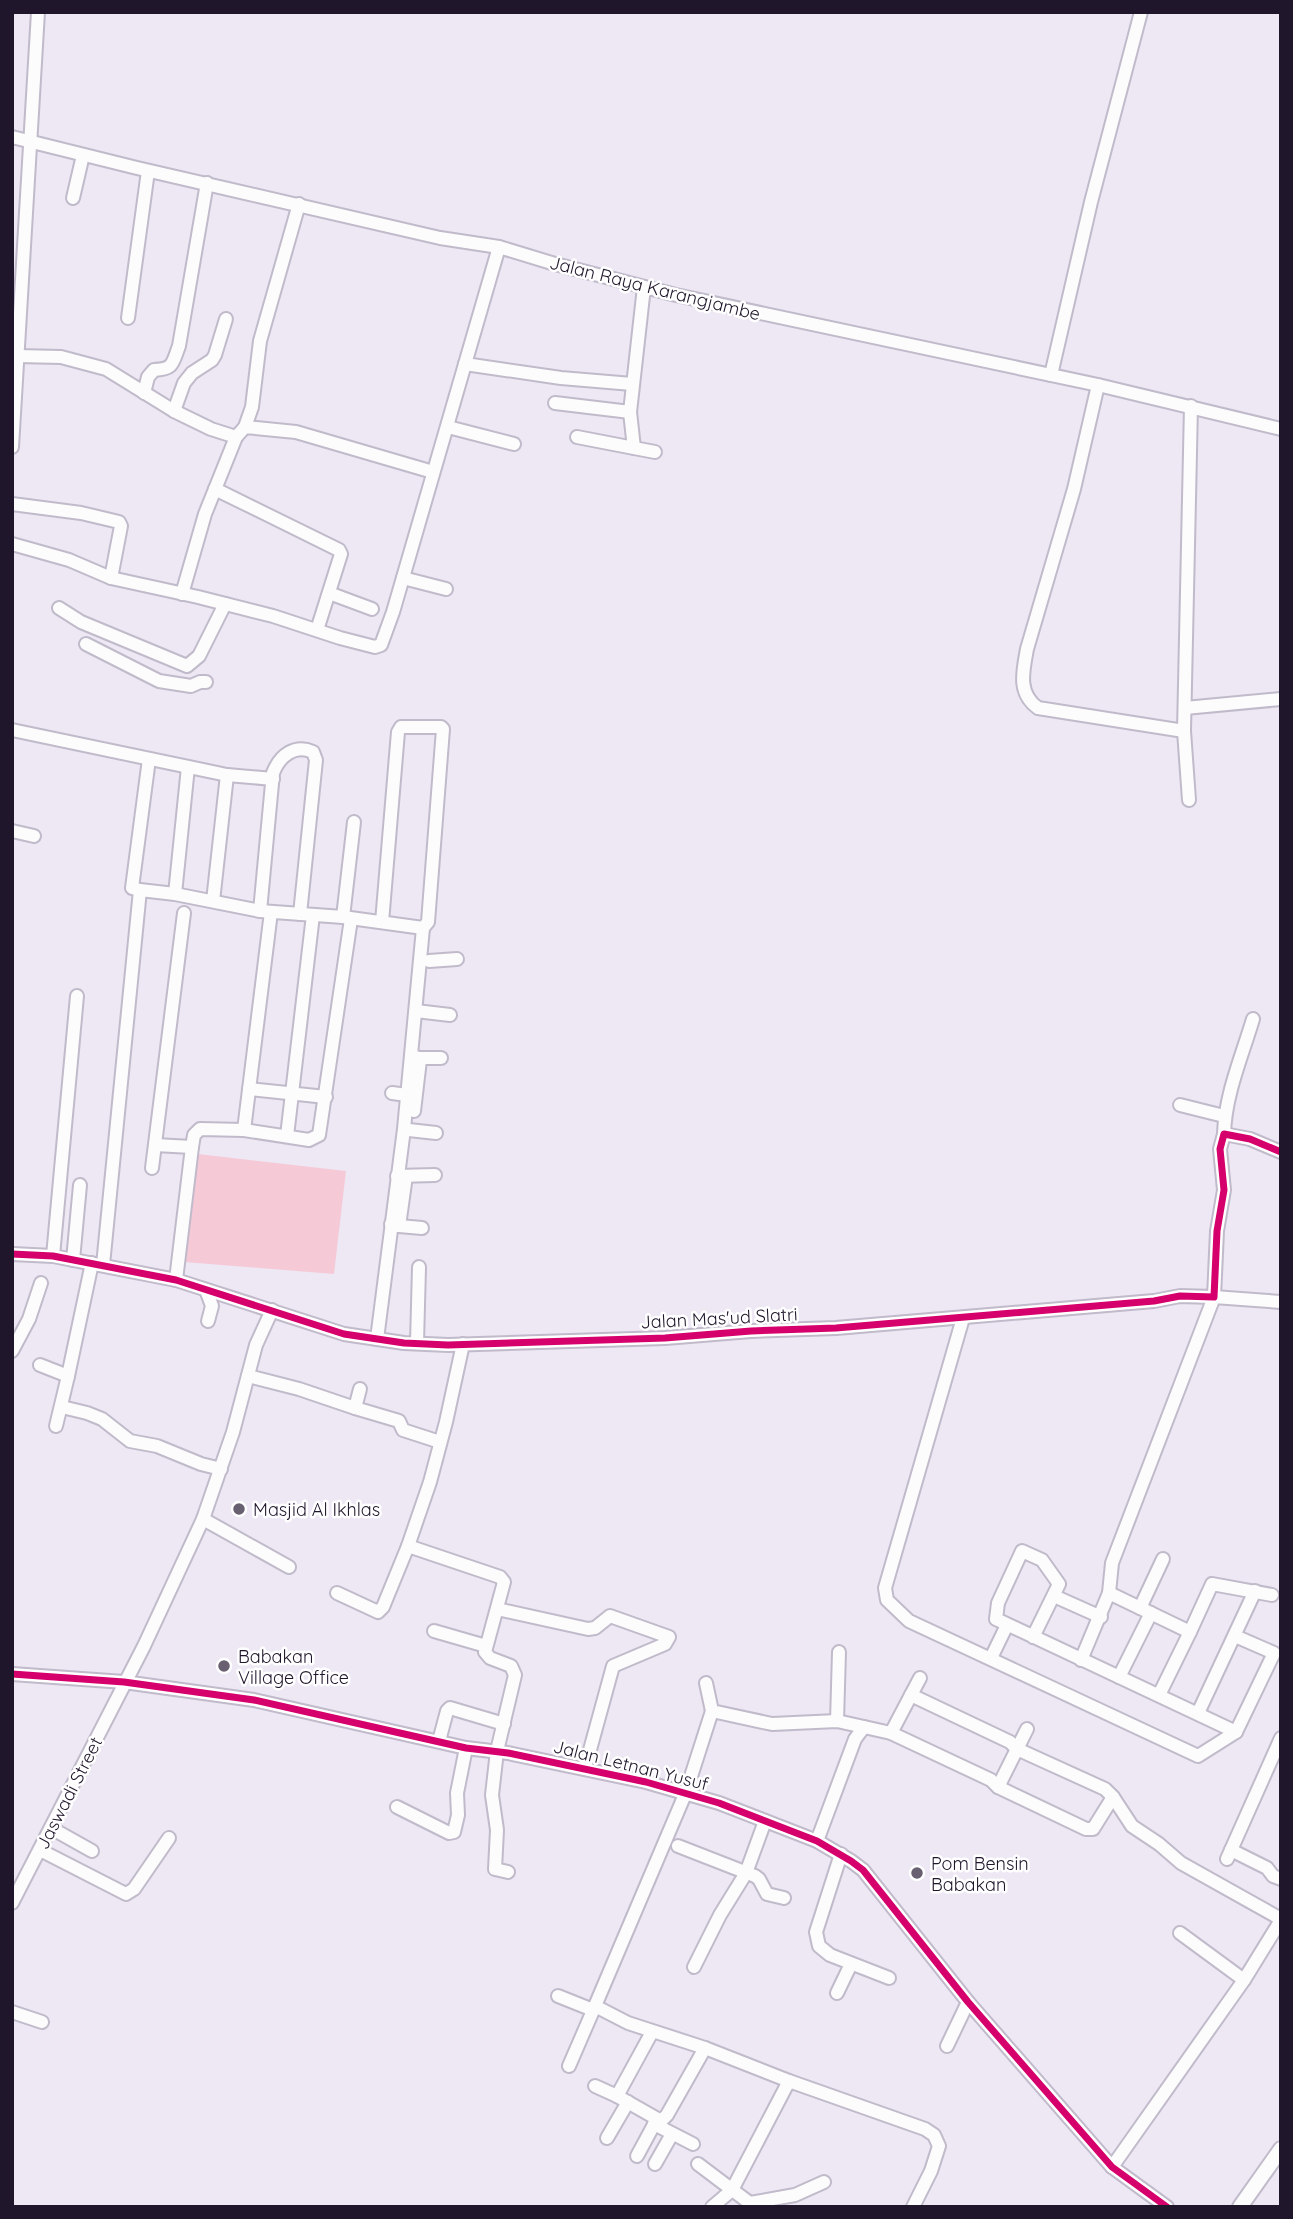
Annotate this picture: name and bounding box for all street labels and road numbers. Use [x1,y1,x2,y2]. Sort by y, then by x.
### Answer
street label: Jalan Raya Karangjambe [547,251,763,325]
street label: Jalan Mas'ud Slatri [640,1302,798,1334]
street label: Jaswadi Street [31,1733,107,1853]
street label: Jalan Letnan Yusuf [551,1735,711,1796]

